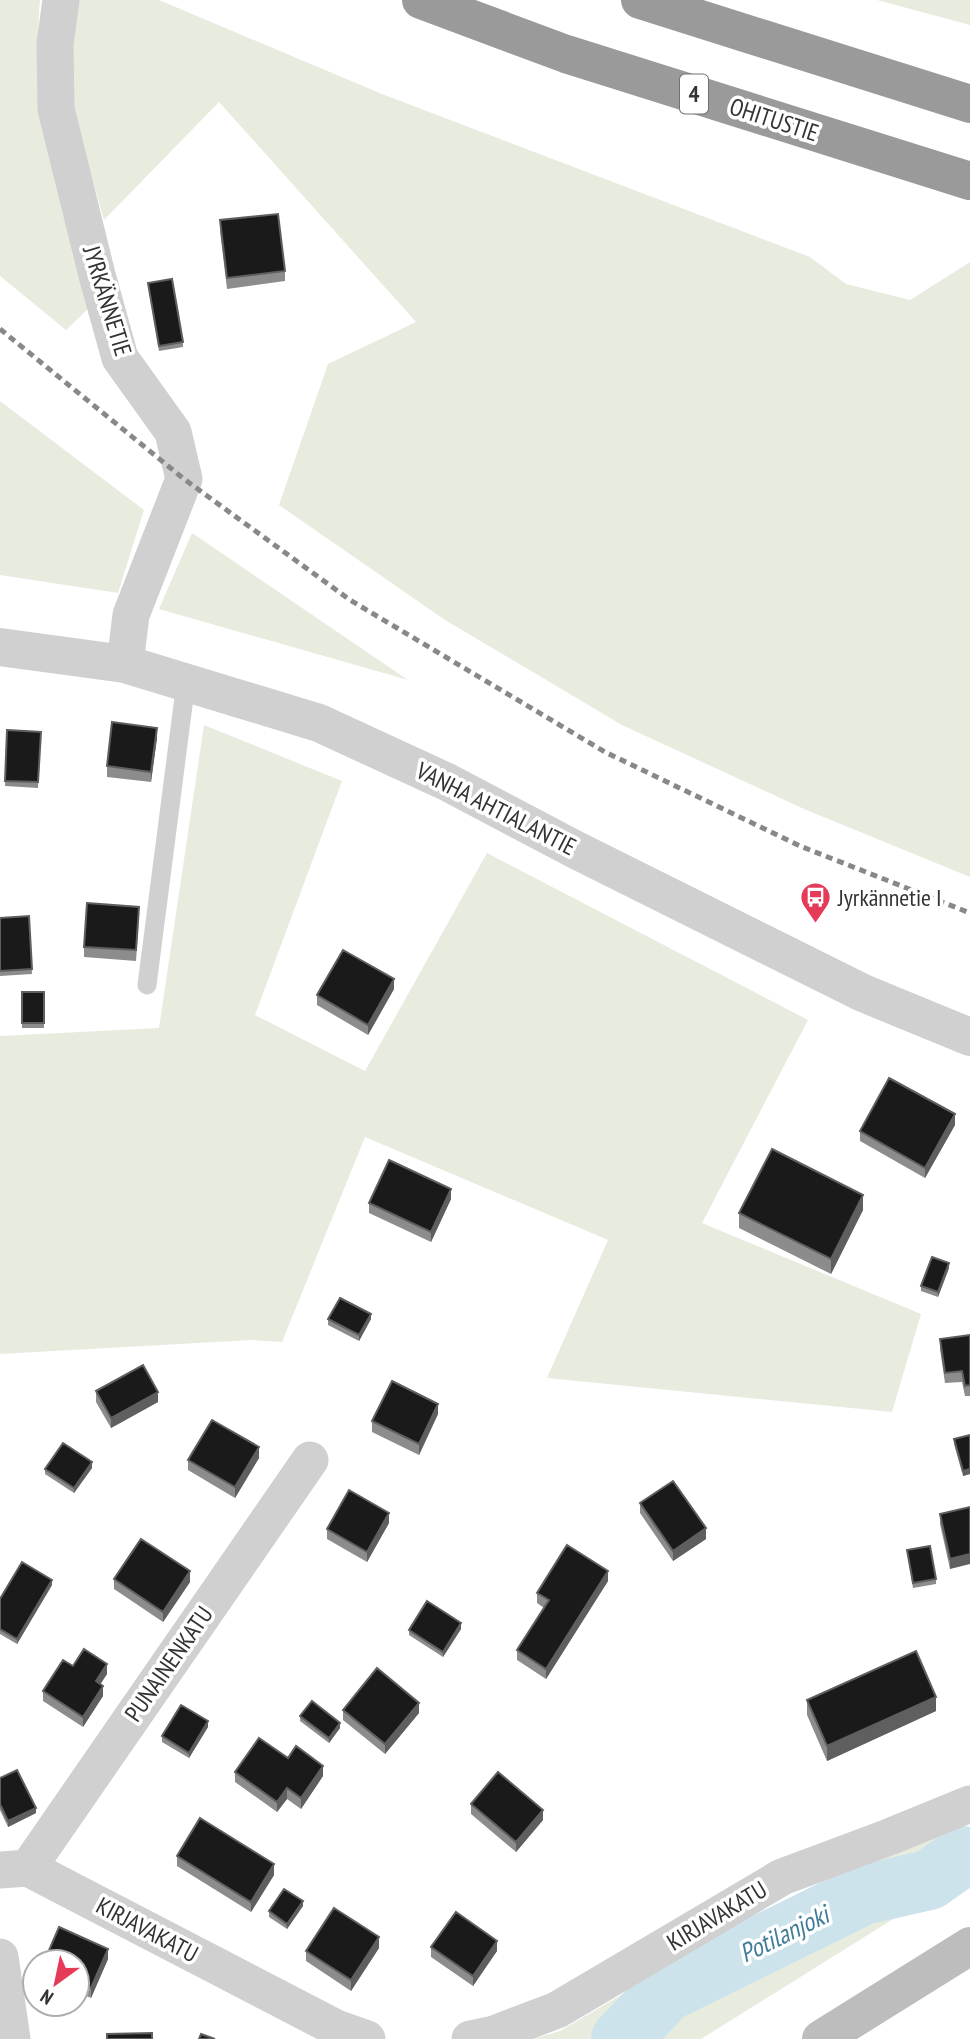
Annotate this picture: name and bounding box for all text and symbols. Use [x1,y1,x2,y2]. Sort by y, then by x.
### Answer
road number: 4 [680,74,708,114]
street label: OHITUSTIE [726,91,823,148]
street label: JYRKÄNNETIE [76,241,139,360]
street label: VANHA AHTIALANTIE [410,755,581,862]
bus stop icon: Jyrkännetie I [798,881,832,925]
place label: Jyrkännetie I [837,882,942,913]
street label: PUNAINENKATU [118,1600,220,1727]
street label: KIRJAVAKATU [661,1874,772,1957]
street label: KIRJAVAKATU [91,1890,204,1969]
water label: Potilanjoki [734,1896,837,1969]
north arrow [21,1948,91,2018]
text: N [36,1984,58,2010]

